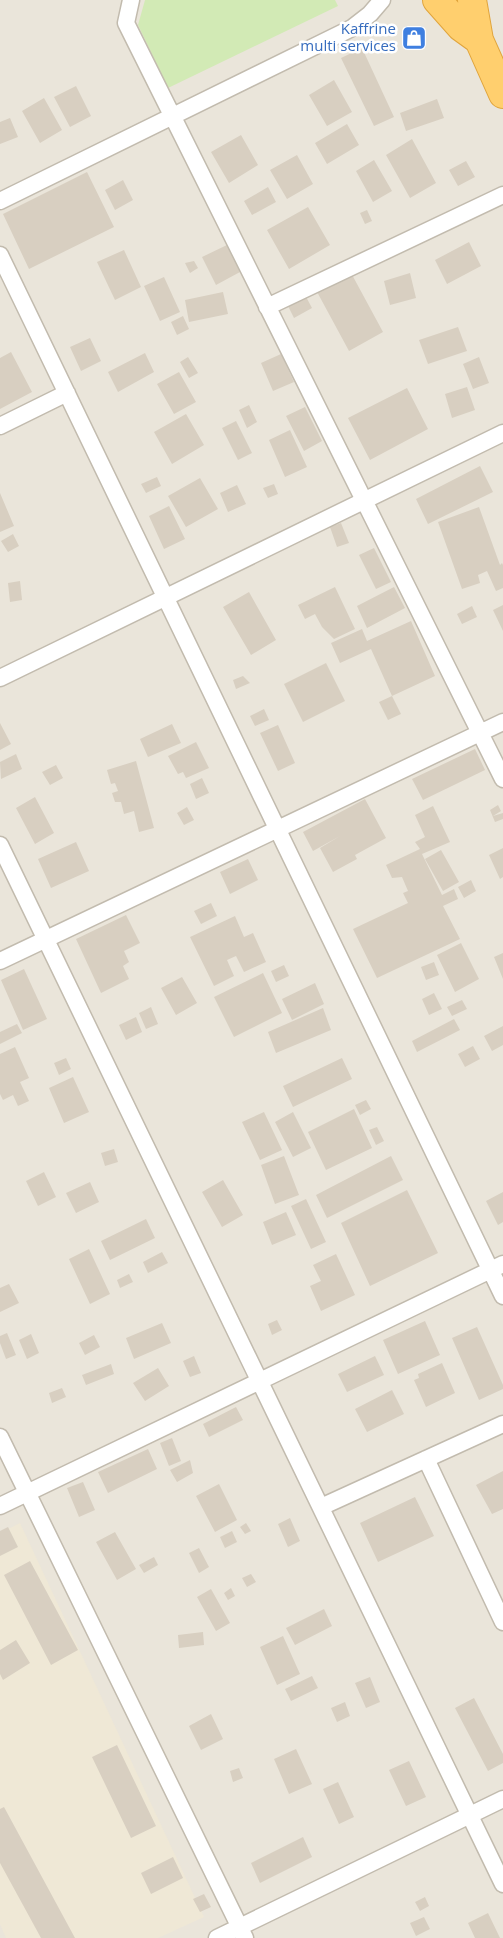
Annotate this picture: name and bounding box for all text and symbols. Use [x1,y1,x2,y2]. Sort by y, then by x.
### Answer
place label: Kaffrine multi services [300,18,396,55]
shop icon: Kaffrine multi services [401,25,427,51]

